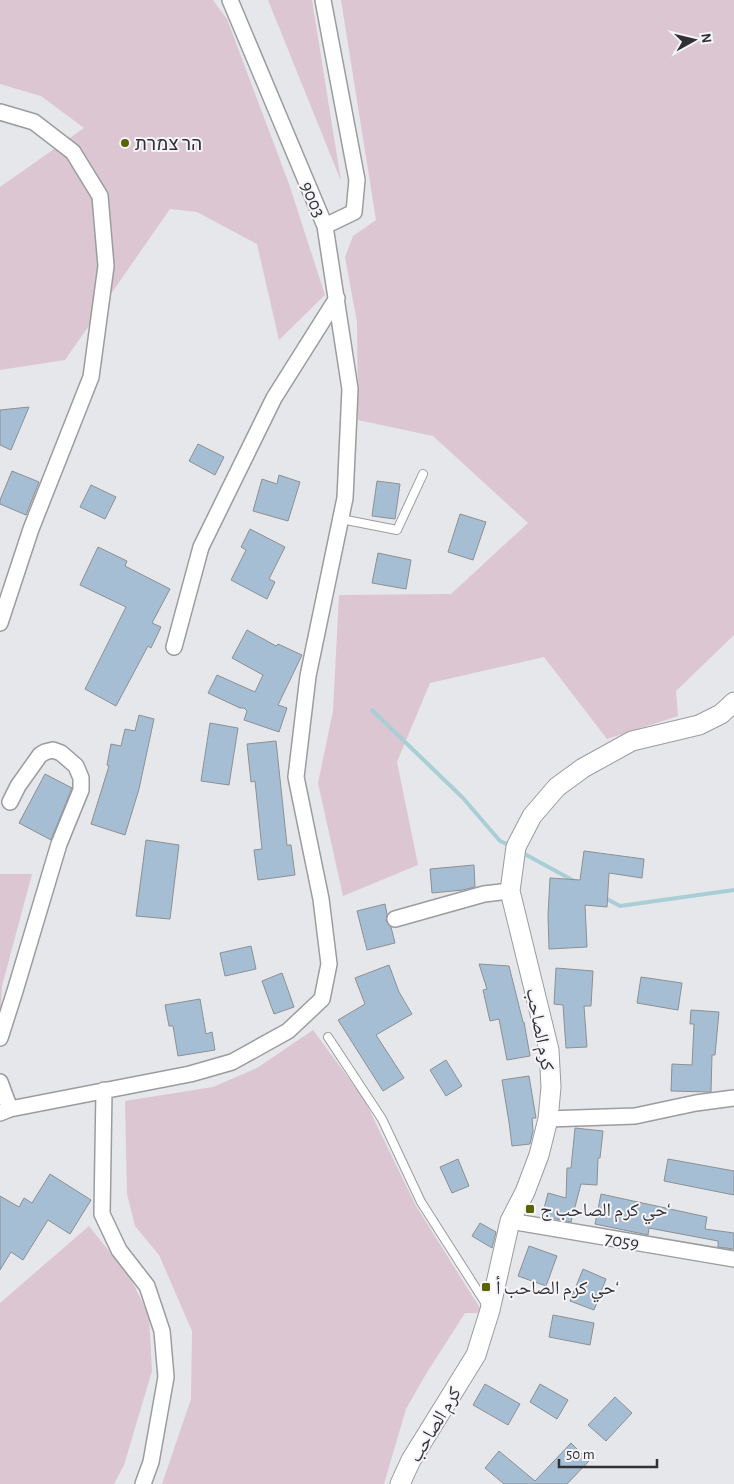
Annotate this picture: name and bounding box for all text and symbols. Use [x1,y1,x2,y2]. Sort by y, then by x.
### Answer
north arrow [669,15,719,65]
text: N [698,33,713,44]
place label: הר צמרת [135,135,202,154]
marker: הר צמרת [119,137,131,149]
street label: 9003 [297,179,329,220]
street label: كرم الصاحب [519,986,557,1073]
place label: حي كرم الصاحب ج‘ [540,1201,670,1225]
marker: حي كرم الصاحب ج‘ [524,1203,536,1215]
street label: 7059 [603,1229,641,1254]
place label: حي كرم الصاحب أ‘ [496,1276,619,1303]
marker: حي كرم الصاحب أ‘ [480,1281,492,1293]
street label: كرم الصاحب [406,1384,468,1467]
scale bar [559,1436,656,1468]
text: 50 m [566,1447,595,1462]

